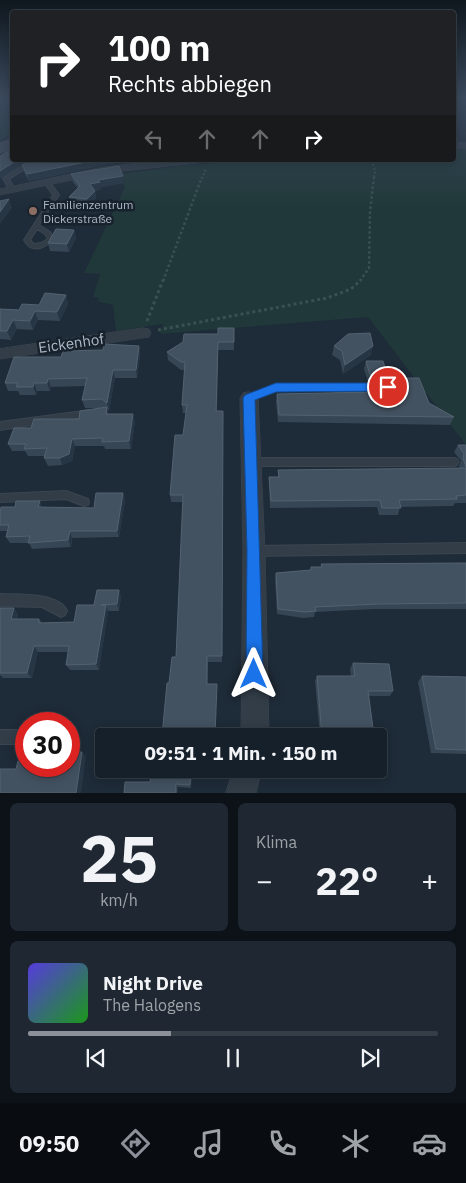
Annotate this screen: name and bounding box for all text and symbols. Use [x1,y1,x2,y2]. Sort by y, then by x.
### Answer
text: 100 m [108,25,211,71]
icon: right [25,30,90,95]
text: Rechts abbiegen [108,69,272,98]
icon: left [140,125,168,153]
icon: ahead [193,125,221,153]
icon: ahead [246,125,274,153]
icon: right [299,125,327,153]
place label: Familienzentrum Dickerstraße [43,197,134,226]
marker: Familienzentrum Dickerstraße [27,205,39,217]
street label: Eickenhof [37,329,105,357]
pin [367,366,409,408]
icon: arrive [374,373,402,401]
position arrow [227,647,279,699]
speed limit sign: 30 [15,712,80,777]
text: 09:51 · 1 Min. · 150 m [144,741,338,765]
text: 25 [80,815,158,900]
text: Klima [256,832,297,852]
text: 22° [315,856,379,905]
text: − [256,862,273,899]
text: + [421,862,438,899]
text: km/h [100,890,138,910]
text: Night Drive [103,971,203,995]
text: The Halogens [103,995,201,1015]
icon: previous [82,1044,110,1072]
icon: pause [219,1044,247,1072]
icon: next [356,1044,384,1072]
icon: directions [118,1126,153,1161]
icon: music [191,1126,226,1161]
icon: phone [265,1126,300,1161]
icon: climate [338,1126,373,1161]
icon: car [412,1126,447,1161]
text: 09:50 [19,1129,79,1158]

